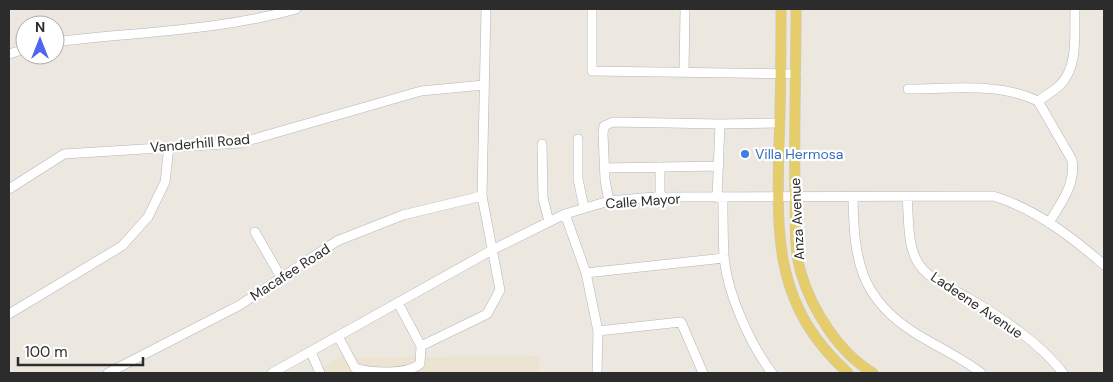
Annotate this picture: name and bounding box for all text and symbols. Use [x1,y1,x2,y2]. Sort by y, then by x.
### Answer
north arrow [15,15,65,65]
text: N [35,18,45,36]
street label: Vanderhill Road [149,130,251,156]
place label: Villa Hermosa [755,145,843,163]
marker: Villa Hermosa [739,148,751,160]
street label: Anza Avenue [786,177,808,261]
street label: Calle Mayor [605,189,681,213]
street label: Macafee Road [247,239,333,305]
street label: Ladeene Avenue [928,268,1026,342]
scale bar [18,334,142,366]
text: 100 m [25,342,68,362]

